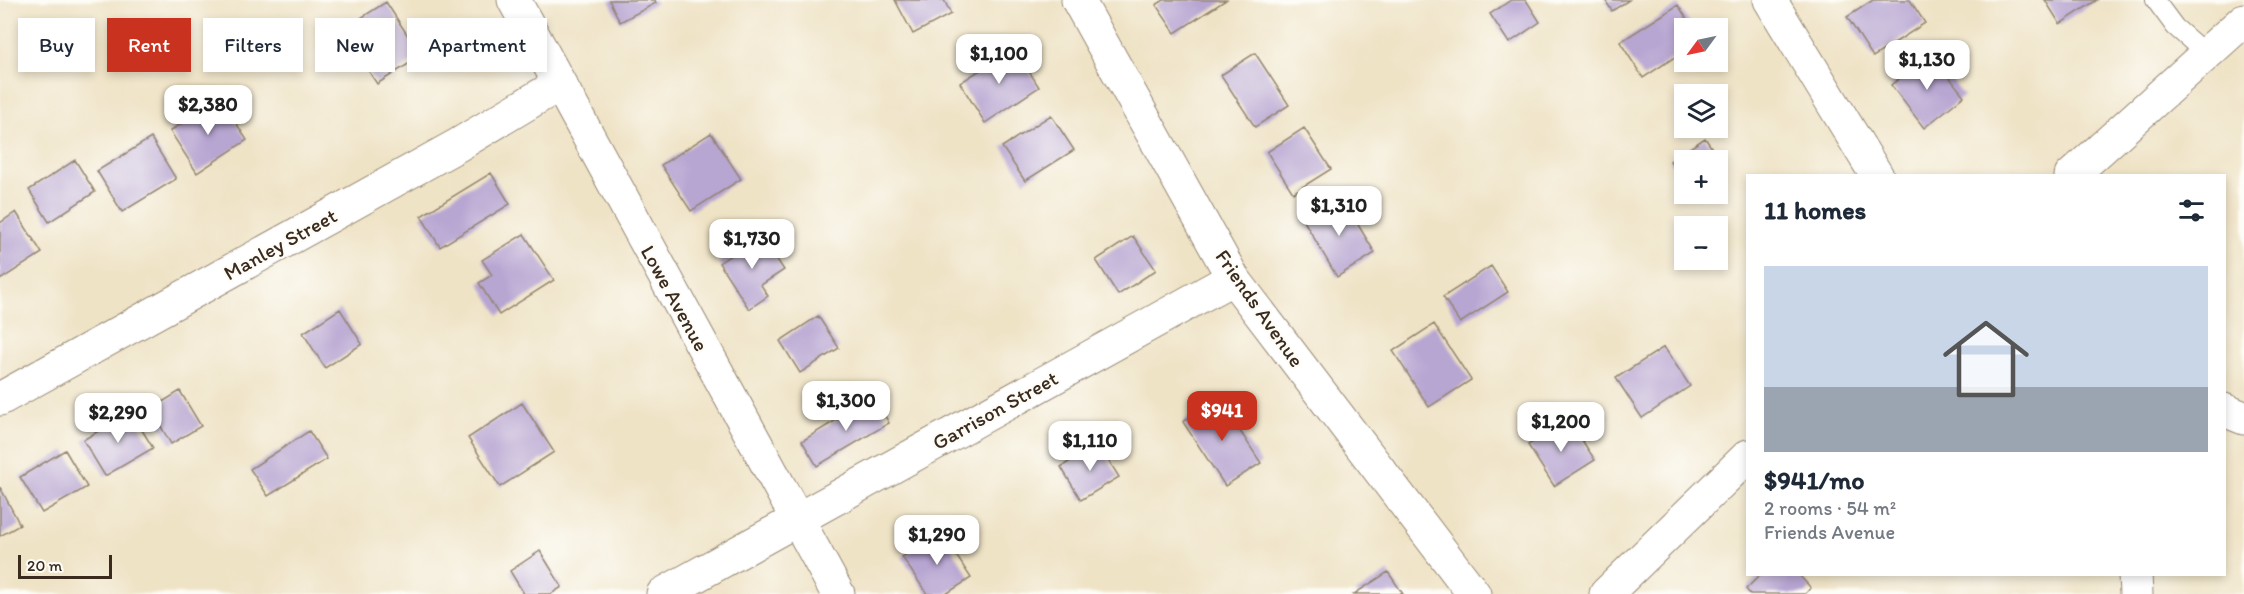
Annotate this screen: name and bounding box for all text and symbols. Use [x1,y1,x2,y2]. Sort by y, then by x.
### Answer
chip: Buy [18,18,95,72]
chip: Rent [107,18,191,72]
chip: Filters [203,18,303,72]
chip: New [315,18,395,72]
chip: Apartment [407,18,547,72]
north arrow [1674,18,1728,72]
map controls [1674,18,1728,270]
pin: $1,100 [950,34,1048,85]
pin: $1,130 [1878,40,1976,91]
text: $1,100 [970,41,1028,65]
text: $1,130 [1899,47,1955,71]
button: layers [1674,84,1728,138]
pin: $2,380 [159,85,257,136]
text: $2,380 [178,92,238,116]
button: + [1674,150,1728,204]
pin: $1,310 [1290,186,1388,237]
text: $1,310 [1311,193,1367,217]
text: 11 homes [1764,194,1866,226]
icon: filters [2175,194,2208,227]
street label: Manley Street [219,203,341,285]
button: − [1674,216,1728,270]
pin: $1,730 [703,219,801,270]
text: $1,730 [723,226,781,250]
street label: Lowe Avenue [636,241,714,355]
street label: Friends Avenue [1210,244,1310,372]
icon: home [1932,305,2040,413]
street label: Garrison Street [928,365,1062,455]
pin: $1,300 [797,381,895,432]
text: $1,300 [816,388,876,412]
pin: $941 [1186,391,1258,442]
pin: $2,290 [69,393,167,444]
text: $941 [1201,398,1243,422]
text: $2,290 [89,400,147,424]
pin: $1,200 [1512,402,1610,453]
text: $1,200 [1531,409,1591,433]
pin: $1,110 [1041,421,1139,472]
text: $1,110 [1062,428,1118,452]
text: $941/mo [1764,464,1864,496]
text: 2 rooms · 54 m² [1764,496,1896,520]
pin: $1,290 [888,515,986,566]
text: Friends Avenue [1764,520,1895,544]
text: $1,290 [908,522,966,546]
scale bar [18,552,112,580]
text: 20 m [27,556,62,575]

